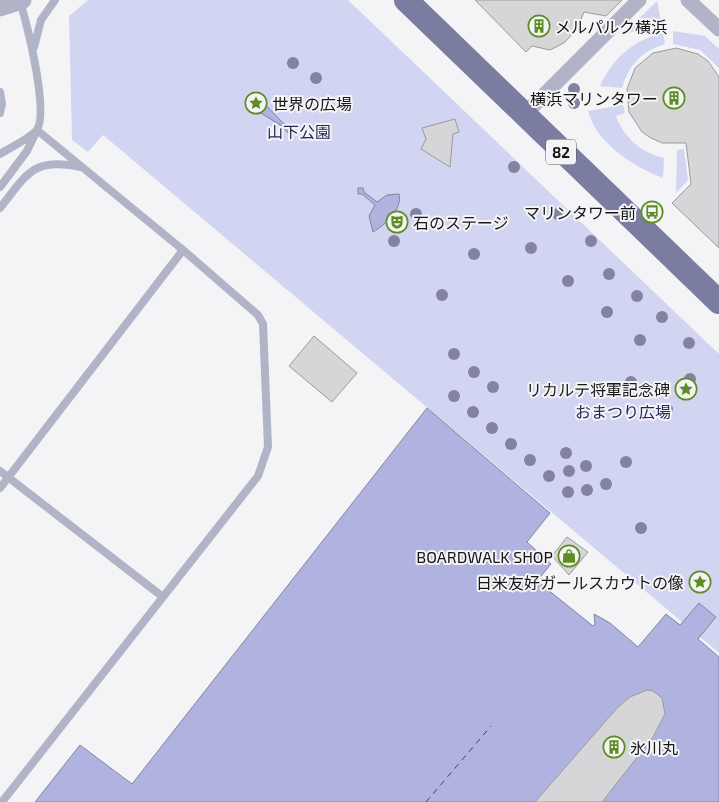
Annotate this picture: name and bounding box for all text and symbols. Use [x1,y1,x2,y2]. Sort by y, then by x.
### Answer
building icon: メルパルク横浜 [527,14,551,38]
place label: メルパルク横浜 [555,17,667,36]
building icon: 横浜マリンタワー [662,86,686,110]
place label: 横浜マリンタワー [530,89,658,108]
place icon: 世界の広場 [244,91,268,115]
place label: 世界の広場 [272,94,352,113]
park label: 山下公園 [267,122,331,141]
road number: 82 [546,140,576,164]
bus stop icon: マリンタワー前 [640,200,664,224]
place label: マリンタワー前 [524,203,636,222]
theatre icon: 石のステージ [385,210,409,234]
place label: 石のステージ [413,213,509,232]
place icon: リカルテ将軍記念碑 [674,377,698,401]
place label: リカルテ将軍記念碑 [526,380,670,399]
park label: おまつり広場 [575,402,671,421]
shop icon: BOARDWALK SHOP [557,544,581,568]
place label: BOARDWALK SHOP [416,547,553,566]
place icon: 日米友好ガールスカウトの像 [688,570,712,594]
place label: 日米友好ガールスカウトの像 [476,573,684,592]
building icon: 氷川丸 [602,735,626,759]
place label: 氷川丸 [630,738,678,757]

